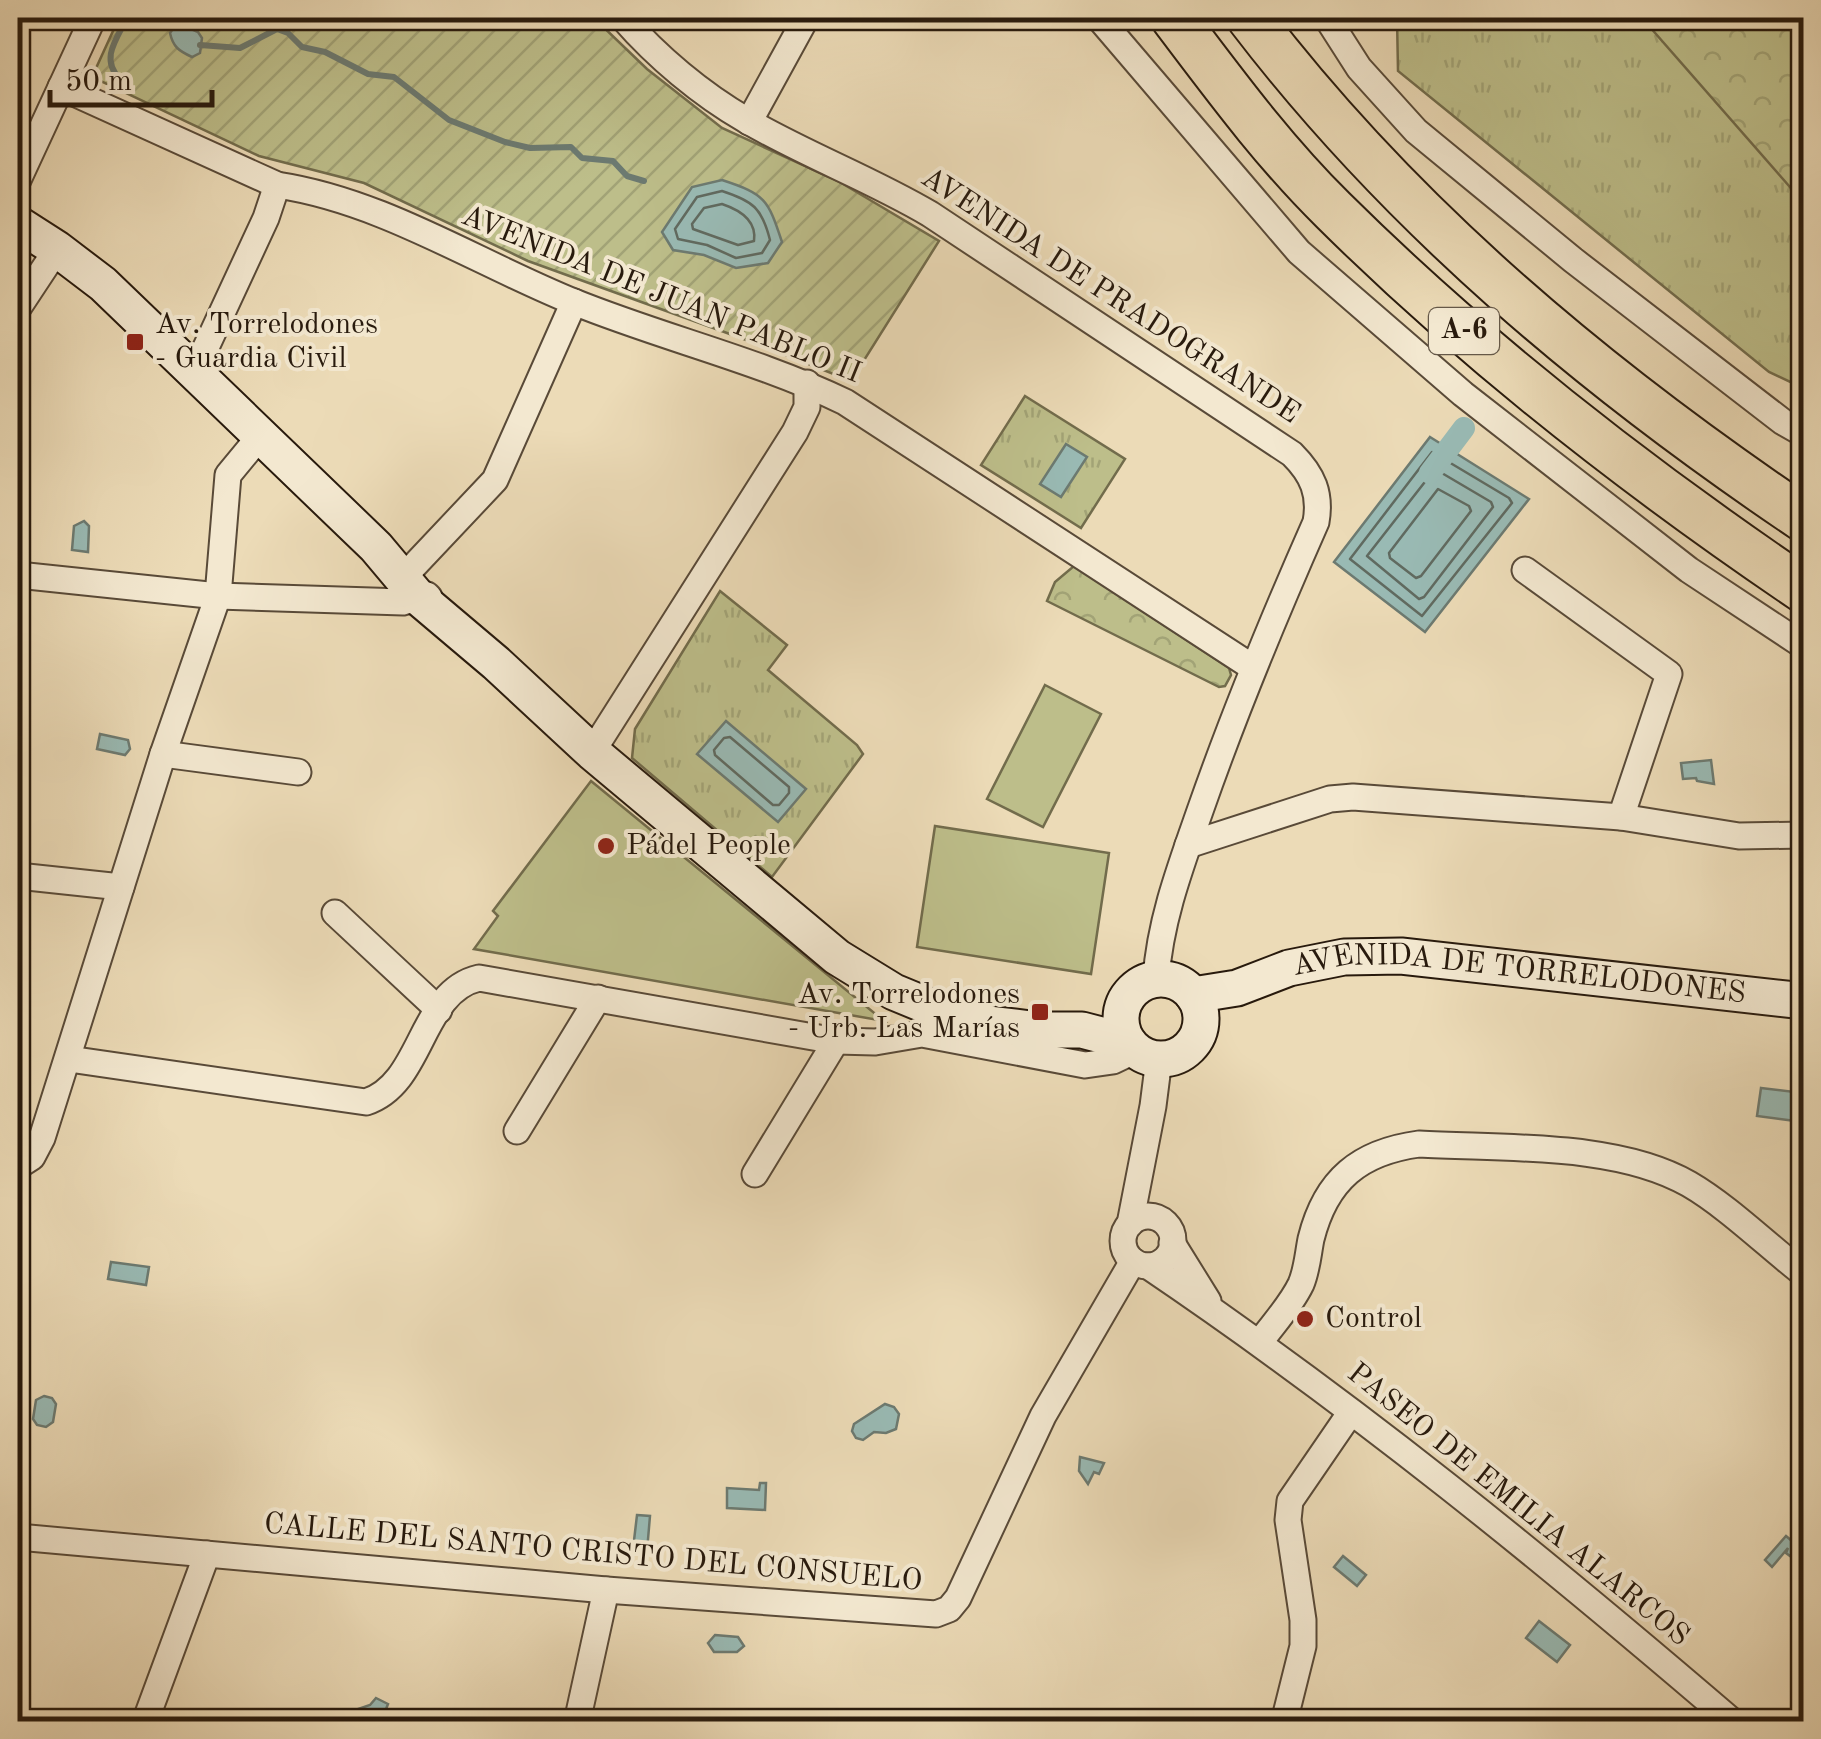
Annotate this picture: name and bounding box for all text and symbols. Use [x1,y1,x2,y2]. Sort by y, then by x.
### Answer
scale bar [50,45,212,107]
text: 50 m [65,67,132,97]
street label: AVENIDA DE PRADOGRANDE [915,162,1305,430]
street label: AVENIDA DE JUAN PABLO II [457,201,865,389]
road number: A-6 [1429,308,1499,354]
place label: Av. Torrelodones - Guardia Civil [155,310,378,374]
marker: Av. Torrelodones - Guardia Civil [124,331,146,353]
place label: Pádel People [626,831,791,861]
marker: Pádel People [595,835,617,857]
street label: AVENIDA DE TORRELODONES [1290,940,1747,1009]
place label: Av. Torrelodones - Urb. Las Marías [788,980,1020,1044]
marker: Av. Torrelodones - Urb. Las Marías [1029,1001,1051,1023]
place label: Control [1325,1304,1422,1334]
marker: Control [1294,1308,1316,1330]
street label: PASEO DE EMILIA ALARCOS [1341,1358,1695,1652]
street label: CALLE DEL SANTO CRISTO DEL CONSUELO [263,1509,923,1597]

